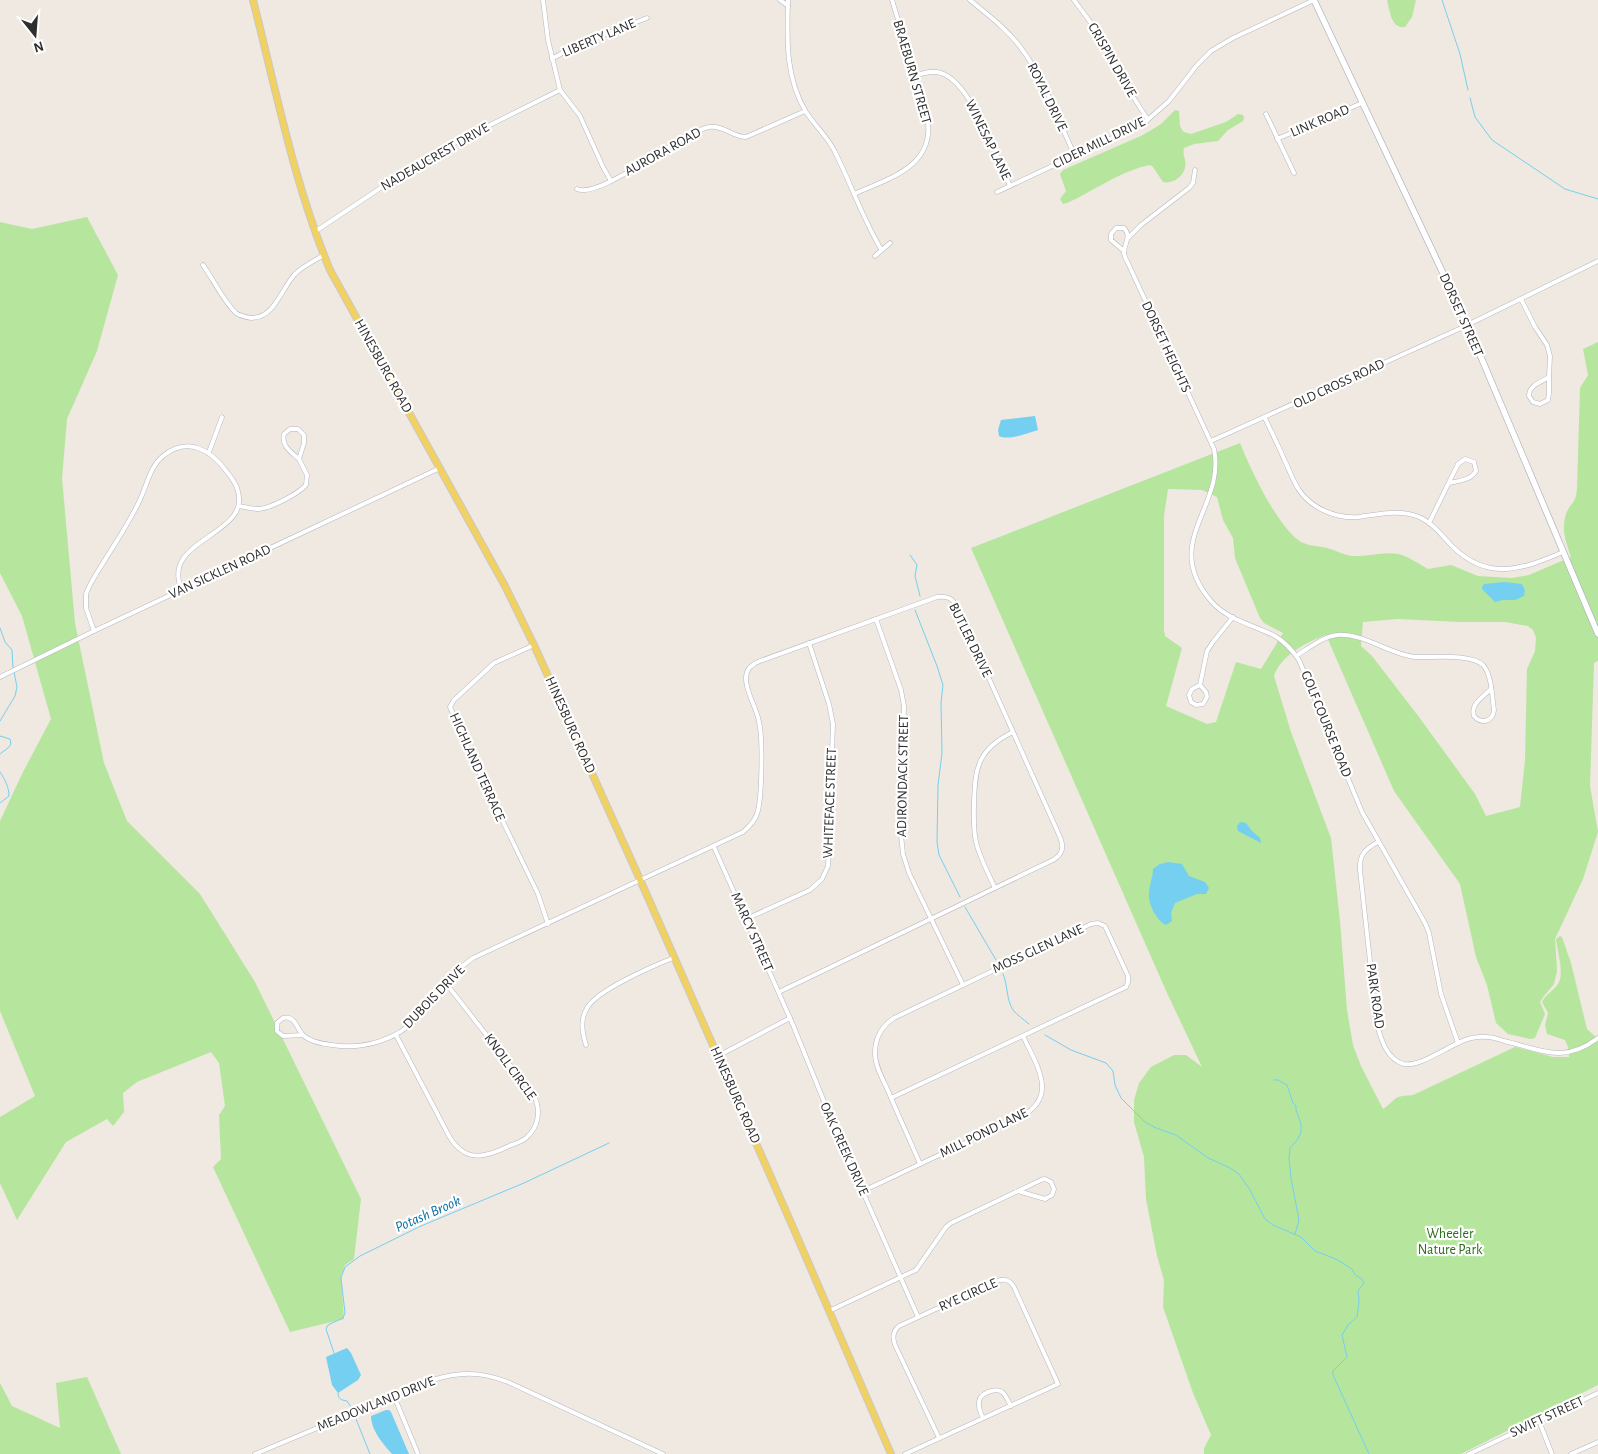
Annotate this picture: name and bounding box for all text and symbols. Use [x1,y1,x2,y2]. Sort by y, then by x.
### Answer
north arrow [10,10,60,60]
street label: LIBERTY LANE [560,16,638,60]
street label: BRAEBURN STREET [890,18,934,126]
street label: CRISPIN DRIVE [1085,20,1139,100]
text: N [32,38,45,55]
street label: ROYAL DRIVE [1024,61,1070,134]
street label: WINESAP LANE [963,98,1013,182]
street label: LINK ROAD [1288,102,1352,140]
street label: CIDER MILL DRIVE [1051,115,1148,171]
street label: NADEAUCREST DRIVE [379,120,492,194]
street label: AURORA ROAD [623,125,703,179]
street label: DORSET STREET [1436,271,1486,359]
street label: DORSET HEIGHTS [1139,299,1193,395]
street label: HINESBURG ROAD [352,317,414,415]
street label: OLD CROSS ROAD [1291,357,1387,411]
street label: VAN SICKLEN ROAD [167,542,273,602]
street label: BUTLER DRIVE [946,601,994,680]
street label: GOLF COURSE ROAD [1298,669,1354,779]
street label: HINESBURG ROAD [542,674,598,776]
street label: HIGHLAND TERRACE [447,711,507,823]
street label: ADIRONDACK STREET [895,715,911,837]
street label: WHITEFACE STREET [821,747,839,858]
street label: MARCY STREET [728,890,776,974]
street label: MOSS GLEN LANE [990,922,1086,976]
street label: PARK ROAD [1363,962,1387,1030]
street label: DUBOIS DRIVE [401,963,468,1031]
street label: KNOLL CIRCLE [481,1031,539,1103]
street label: HINESBURG ROAD [707,1044,763,1146]
street label: OAK CREEK DRIVE [817,1100,871,1198]
street label: MILL POND LANE [938,1106,1030,1160]
water label: Potash Brook [393,1193,463,1235]
park label: Wheeler Nature Park [1418,1227,1483,1257]
street label: RYE CIRCLE [937,1276,1000,1314]
street label: MEADOWLAND DRIVE [315,1374,437,1434]
street label: SWIFT STREET [1508,1394,1586,1440]

